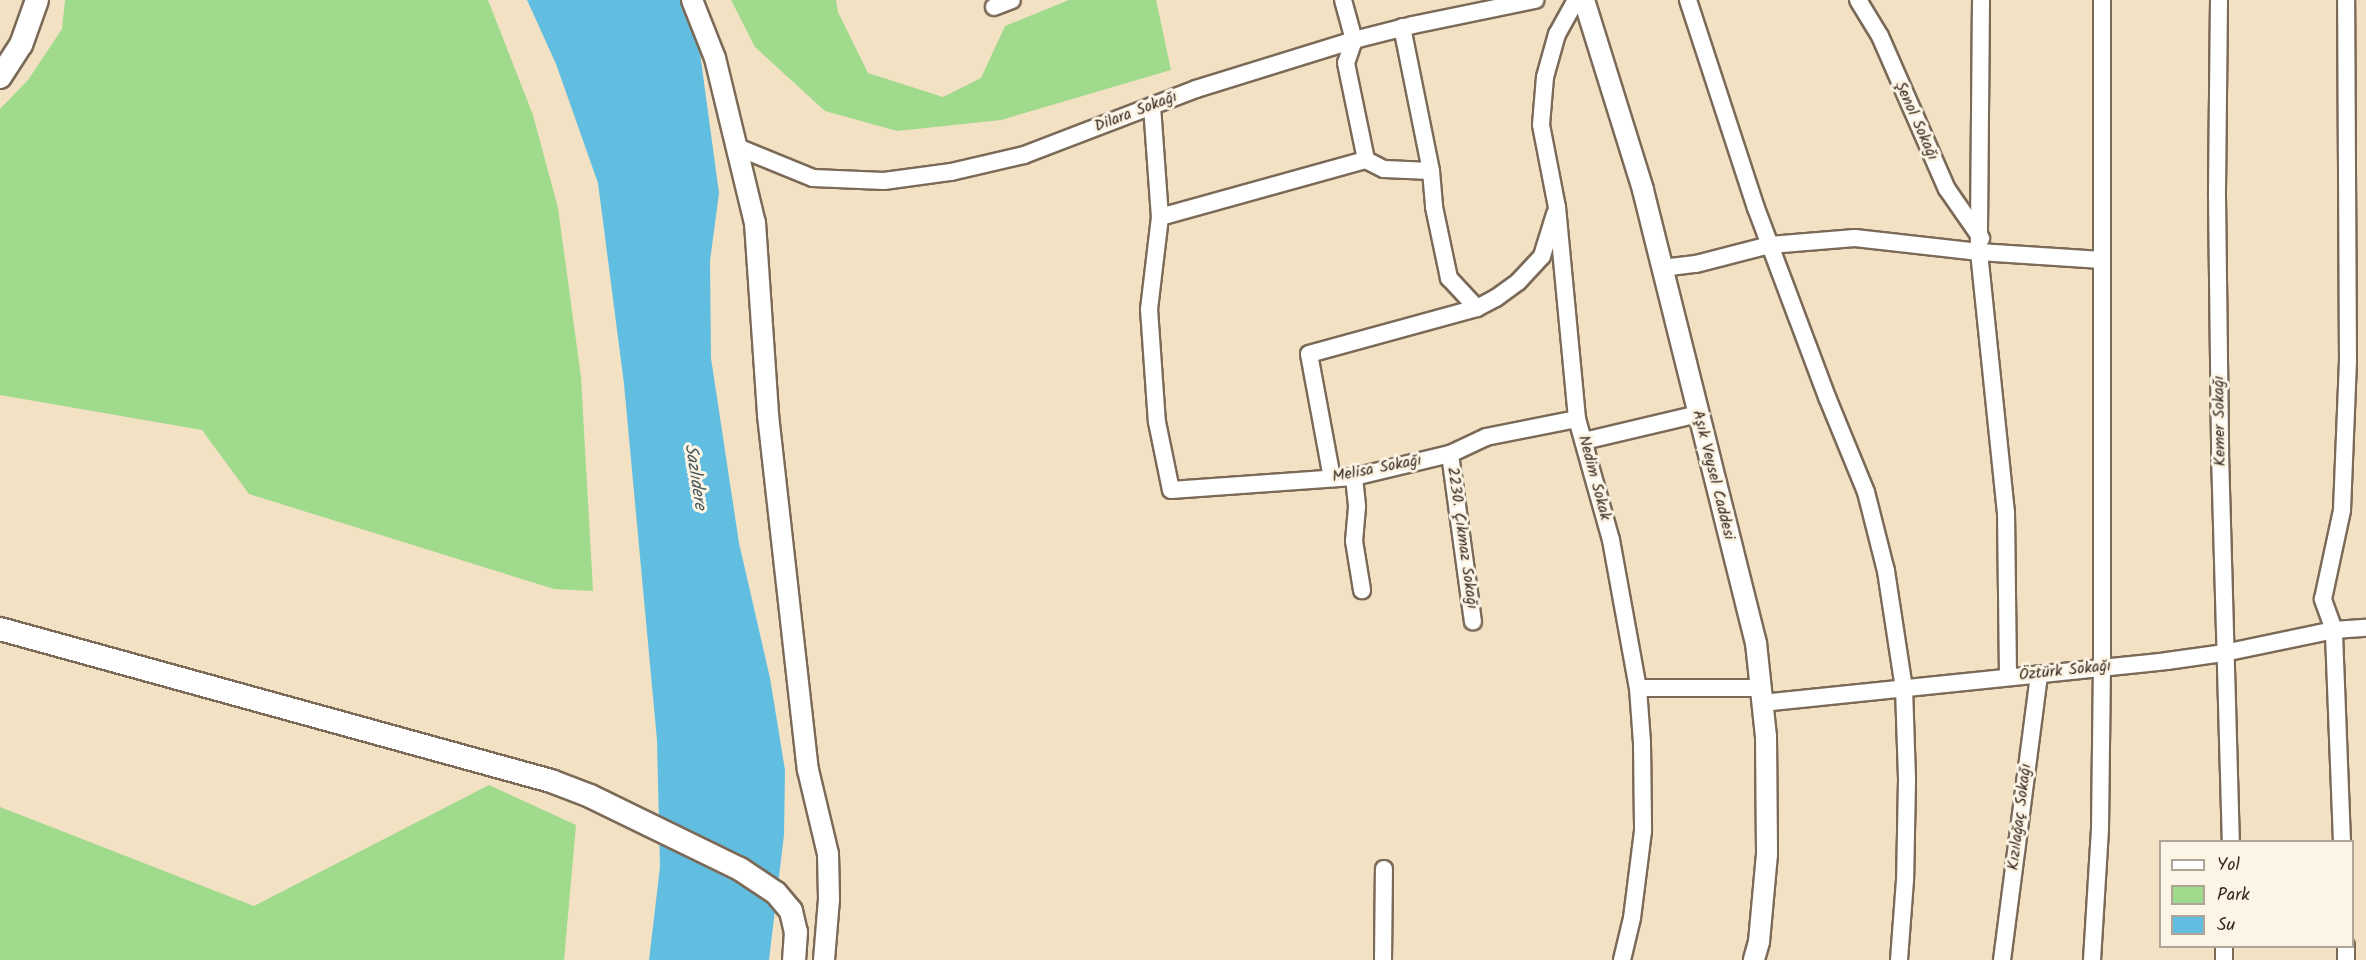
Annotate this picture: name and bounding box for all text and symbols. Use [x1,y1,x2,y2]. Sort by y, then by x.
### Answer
street label: Şenol Sokağı [1890,79,1942,163]
street label: Dilara Sokağı [1092,87,1180,137]
street label: Kemer Sokağı [2210,375,2230,467]
street label: Aşık Veysel Caddesi [1688,408,1738,542]
street label: Nedim Sokak [1573,433,1615,523]
water label: Sazlıdere [678,443,710,511]
street label: Melisa Sokağı [1331,451,1423,487]
street label: 2230. Çıkmaz Sokağı [1443,466,1481,610]
street label: Öztürk Sokağı [2018,657,2112,685]
street label: Kızılağaç Sokağı [2004,763,2036,871]
legend [2159,840,2354,948]
text: Yol [2217,851,2240,880]
text: Park [2217,881,2250,910]
text: Su [2217,911,2235,940]

